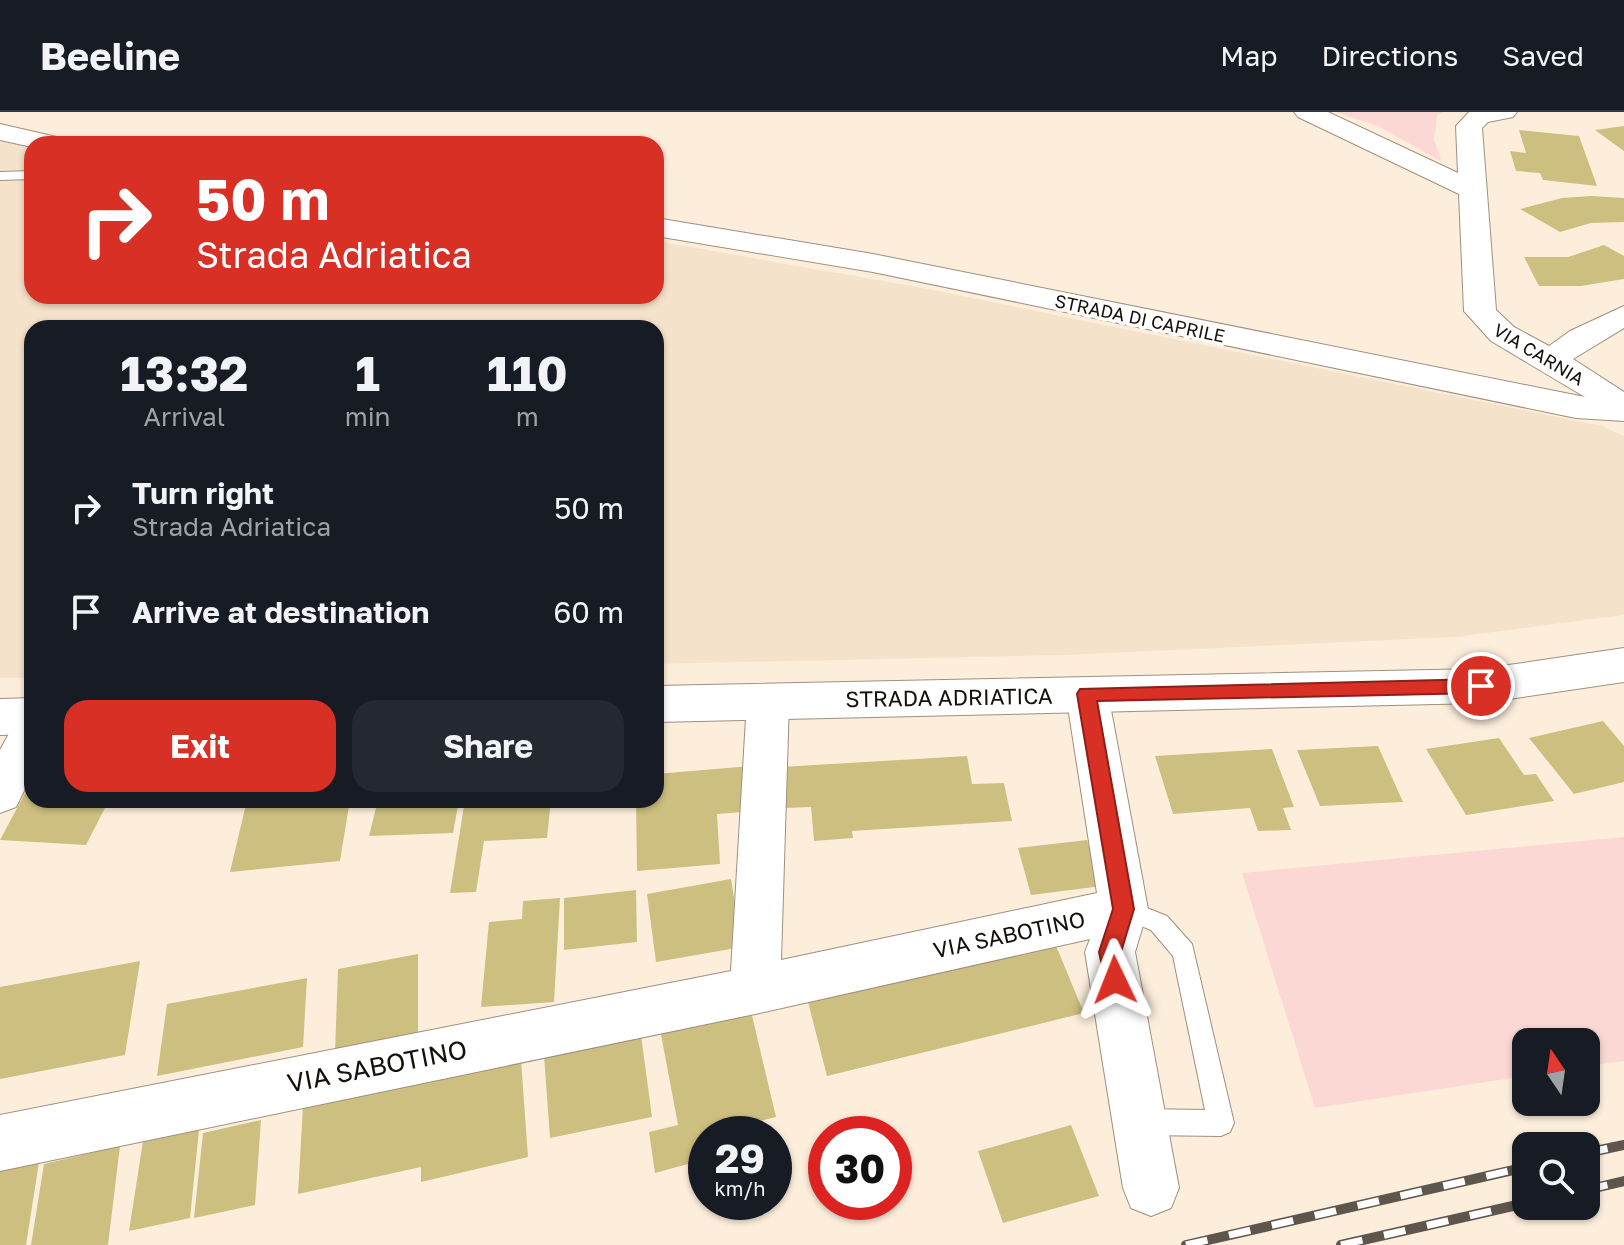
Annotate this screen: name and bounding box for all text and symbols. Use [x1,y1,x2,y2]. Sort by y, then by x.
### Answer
text: Beeline [40,33,180,78]
text: Map [1220,39,1277,72]
text: Directions [1321,39,1458,72]
text: Saved [1502,39,1584,72]
text: 50 m [196,165,330,232]
icon: right [64,168,168,272]
text: Strada Adriatica [196,233,472,276]
street label: STRADA DI CAPRILE [1053,289,1227,347]
street label: VIA CARNIA [1490,318,1588,390]
text: 13:32 [120,344,248,402]
text: 1 [355,344,380,402]
text: 110 [487,344,568,402]
text: Arrival [144,401,225,432]
text: min [345,401,391,432]
text: m [516,401,539,432]
text: Turn right [132,475,274,511]
icon: right [64,486,108,530]
text: 50 m [554,490,624,526]
text: Strada Adriatica [132,511,331,542]
icon: arrive [64,590,108,634]
text: Arrive at destination [132,594,429,630]
text: 60 m [553,594,624,630]
pin [1447,652,1515,720]
icon: arrive [1459,664,1503,708]
street label: STRADA ADRIATICA [845,682,1053,712]
button: Exit [64,700,336,792]
button: Share [352,700,624,792]
street label: VIA SABOTINO [931,905,1087,963]
position arrow [1073,938,1157,1022]
north arrow [1512,1028,1600,1116]
map controls [1512,1028,1600,1220]
street label: VIA SABOTINO [284,1033,470,1099]
speed limit sign: 30 [808,1116,912,1220]
button: search [1512,1132,1600,1220]
text: 29 [715,1134,765,1182]
text: km/h [715,1176,765,1200]

